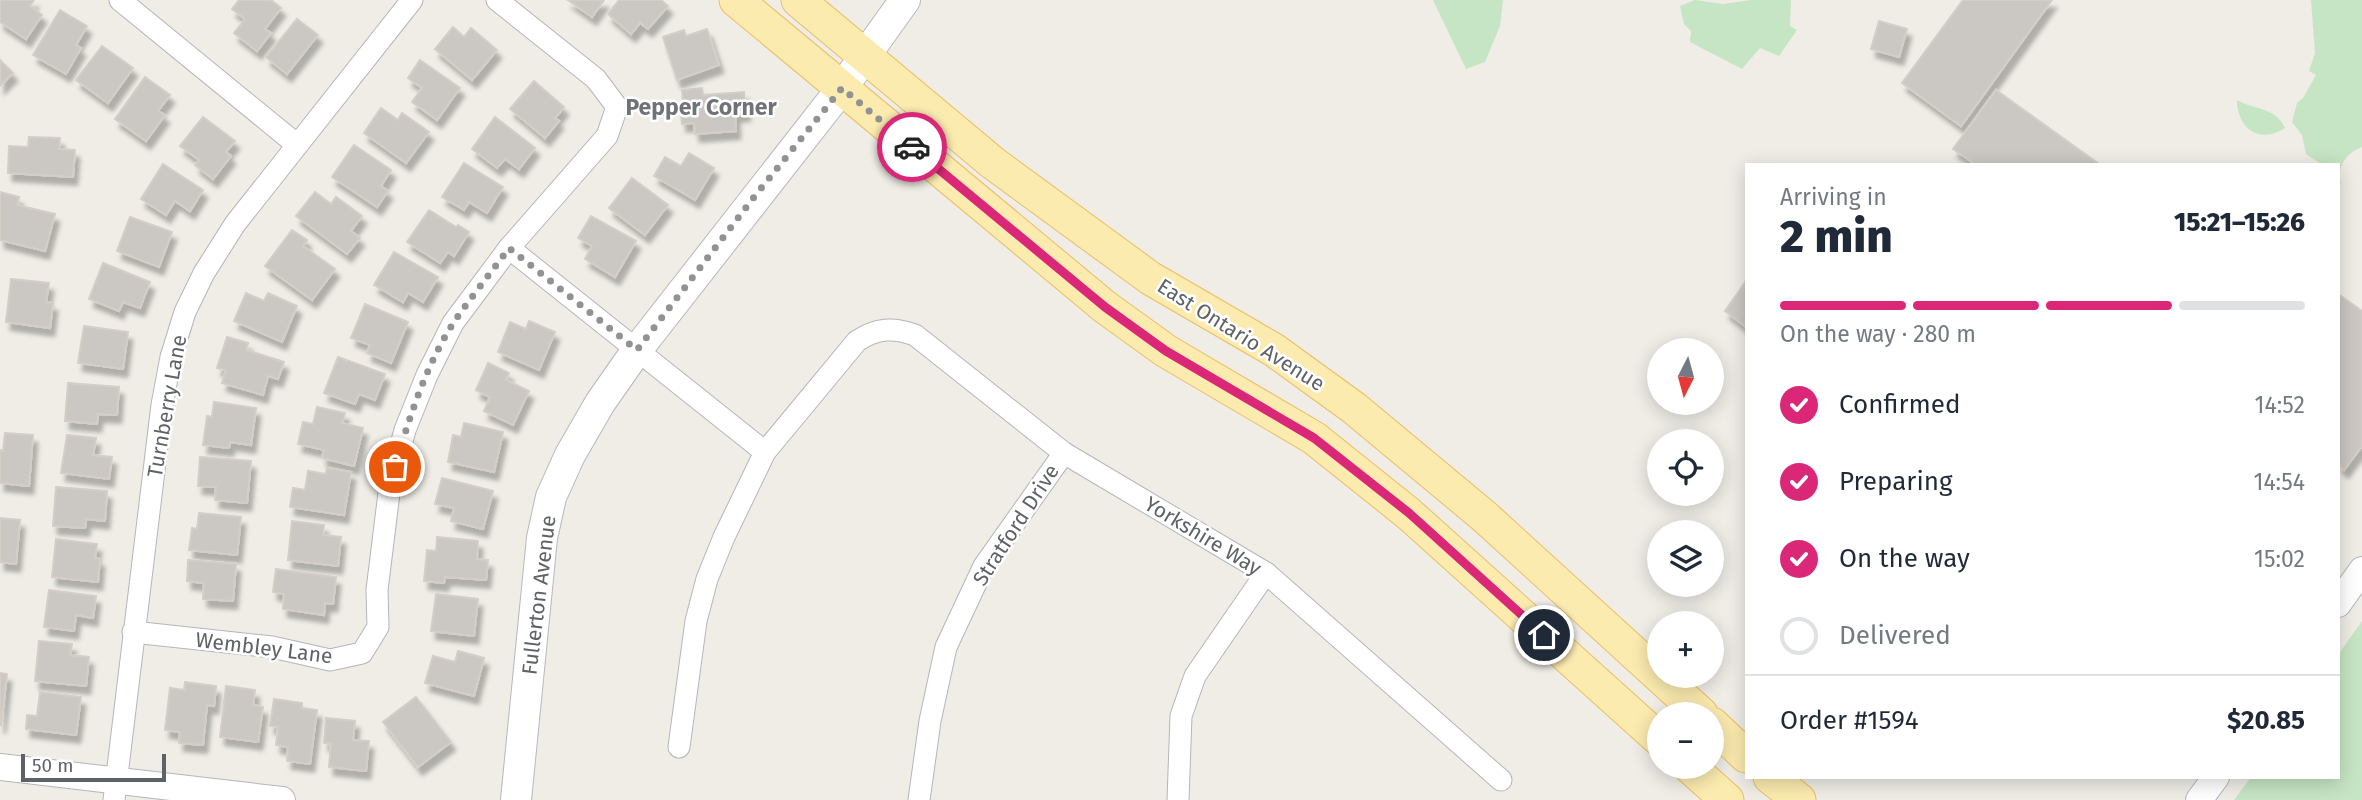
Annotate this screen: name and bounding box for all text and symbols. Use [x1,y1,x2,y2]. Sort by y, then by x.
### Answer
district label: Pepper Corner [625,93,777,121]
courier [877,112,947,182]
icon: car [893,128,931,166]
text: Arriving in [1780,183,1887,211]
text: 15:21–15:26 [2174,207,2305,238]
text: 2 min [1780,209,1893,264]
street label: East Ontario Avenue [1153,273,1329,397]
text: On the way · 280 m [1780,320,1976,348]
street label: Turnberry Lane [142,333,192,479]
north arrow [1647,338,1724,415]
map controls [1647,338,1724,779]
icon: check [1780,386,1818,424]
text: Confirmed [1839,389,1960,420]
text: 14:52 [2255,391,2305,419]
button: locate [1647,429,1724,506]
pin [365,437,425,497]
icon: bag [376,448,414,486]
street label: Stratford Drive [967,459,1065,591]
icon: check [1780,463,1818,501]
text: Preparing [1839,466,1952,497]
text: 14:54 [2253,468,2305,496]
street label: Yorkshire Way [1140,491,1267,581]
street label: Fullerton Avenue [516,514,562,676]
button: layers [1647,520,1724,597]
icon: check [1780,540,1818,578]
text: On the way [1839,543,1970,574]
text: 15:02 [2254,545,2305,573]
pin [1514,605,1574,665]
button: + [1647,611,1724,688]
icon: home [1525,616,1563,654]
text: Delivered [1839,620,1951,651]
street label: Wembley Lane [194,627,334,669]
button: − [1647,702,1724,779]
text: Order #1594 [1780,705,1918,736]
text: $20.85 [2227,705,2305,736]
scale bar [21,751,166,783]
text: 50 m [32,754,73,777]

